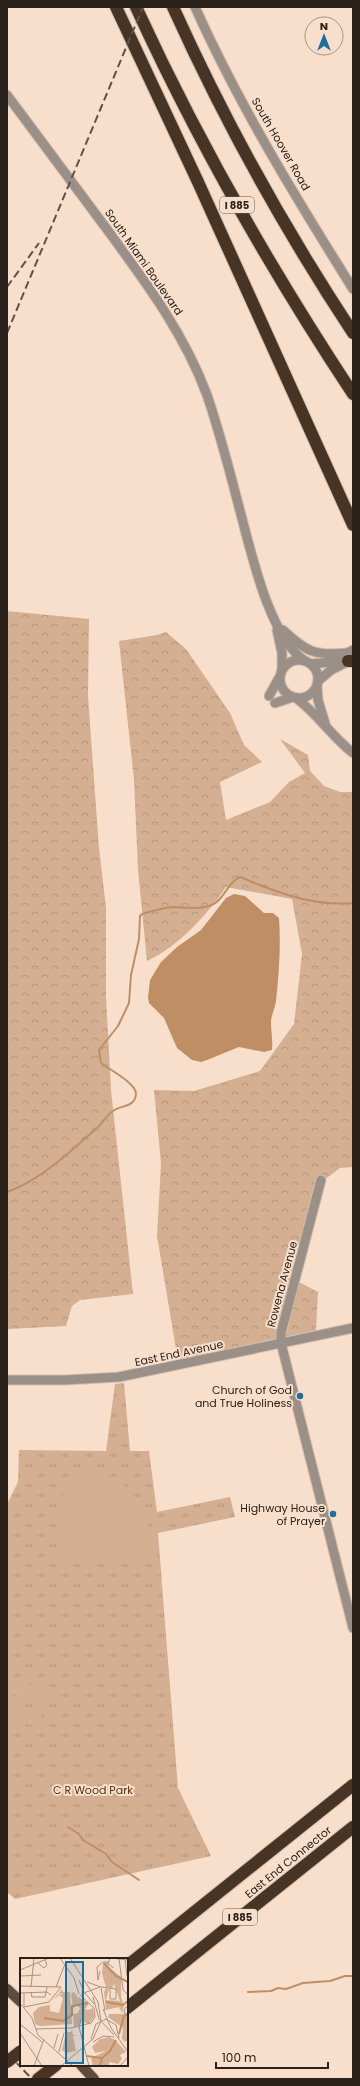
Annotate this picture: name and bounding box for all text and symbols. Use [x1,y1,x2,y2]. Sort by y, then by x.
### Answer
north arrow [304,16,344,56]
text: N [320,18,328,34]
street label: South Hoover Road [248,95,314,193]
road number: I 885 [220,197,254,213]
street label: South Miami Boulevard [101,206,187,318]
street label: Rowena Avenue [263,1239,301,1329]
street label: East End Avenue [133,1336,225,1370]
place label: Church of God and True Holiness [195,1382,292,1411]
marker: Church of God and True Holiness [295,1391,305,1401]
place label: Highway House of Prayer [240,1500,325,1529]
marker: Highway House of Prayer [328,1509,338,1519]
park label: C R Wood Park [53,1782,133,1798]
street label: East End Connector [241,1822,335,1902]
road number: I 885 [223,1909,257,1925]
inset map [20,1958,128,2066]
scale bar [216,2044,328,2070]
text: 100 m [222,2049,256,2066]

